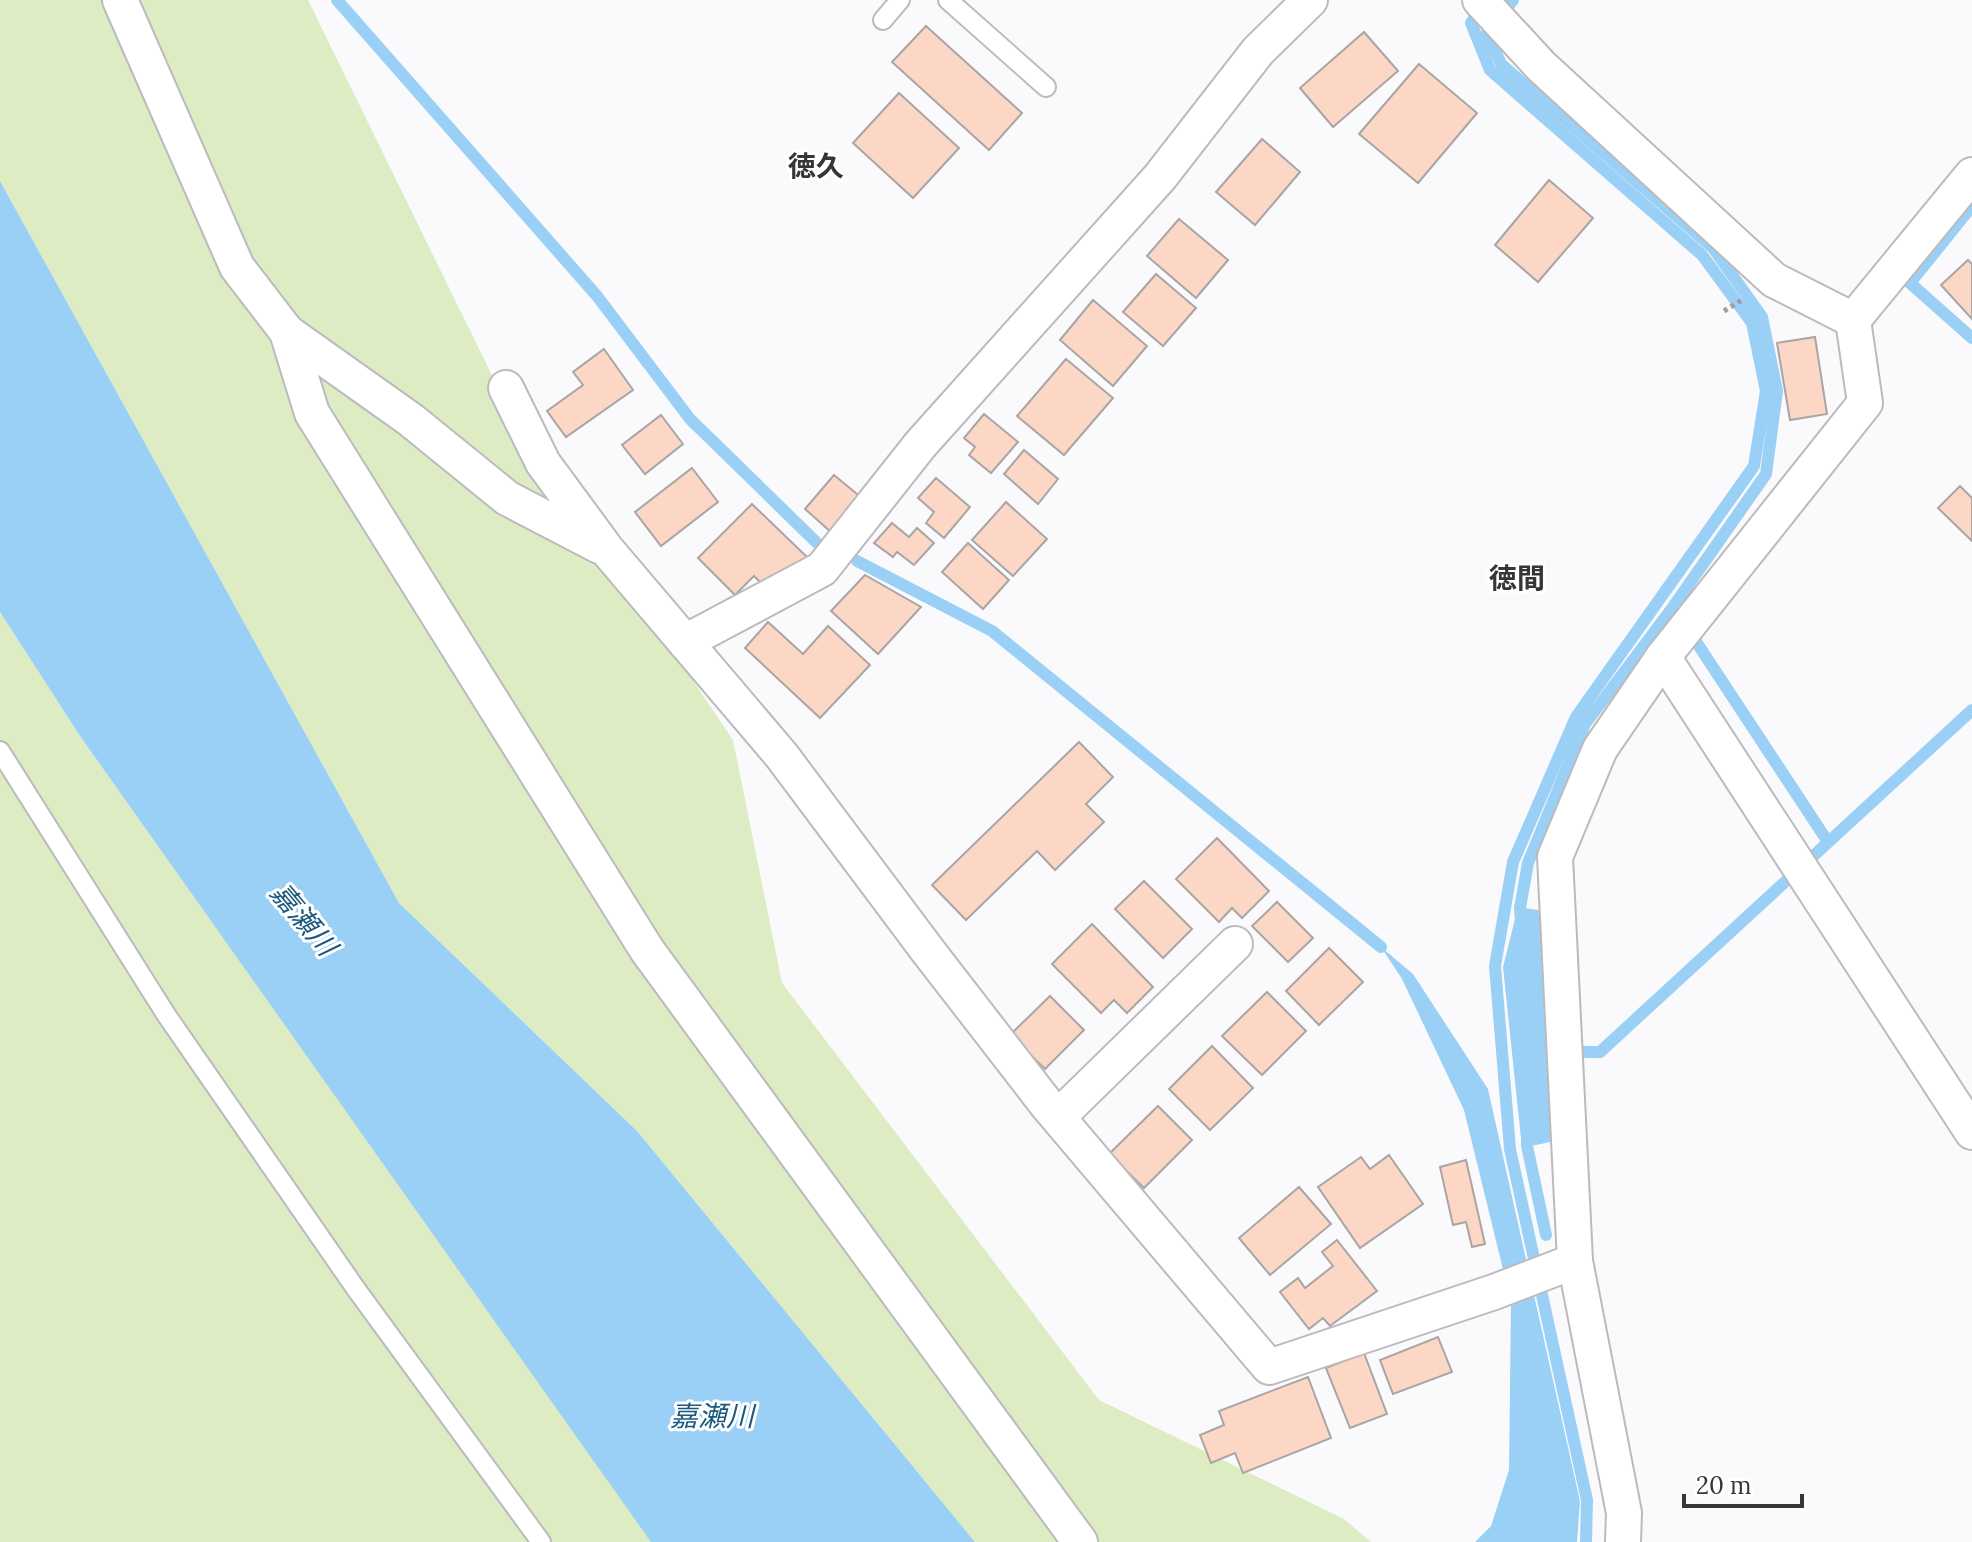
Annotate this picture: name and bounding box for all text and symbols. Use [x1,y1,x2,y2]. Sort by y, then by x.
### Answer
district label: 徳久 [788,148,844,184]
district label: 徳間 [1489,560,1545,596]
water label: 嘉瀬川 [263,875,347,965]
water label: 嘉瀬川 [670,1398,757,1434]
scale bar [1684,1458,1802,1508]
text: 20 m [1696,1470,1752,1501]

